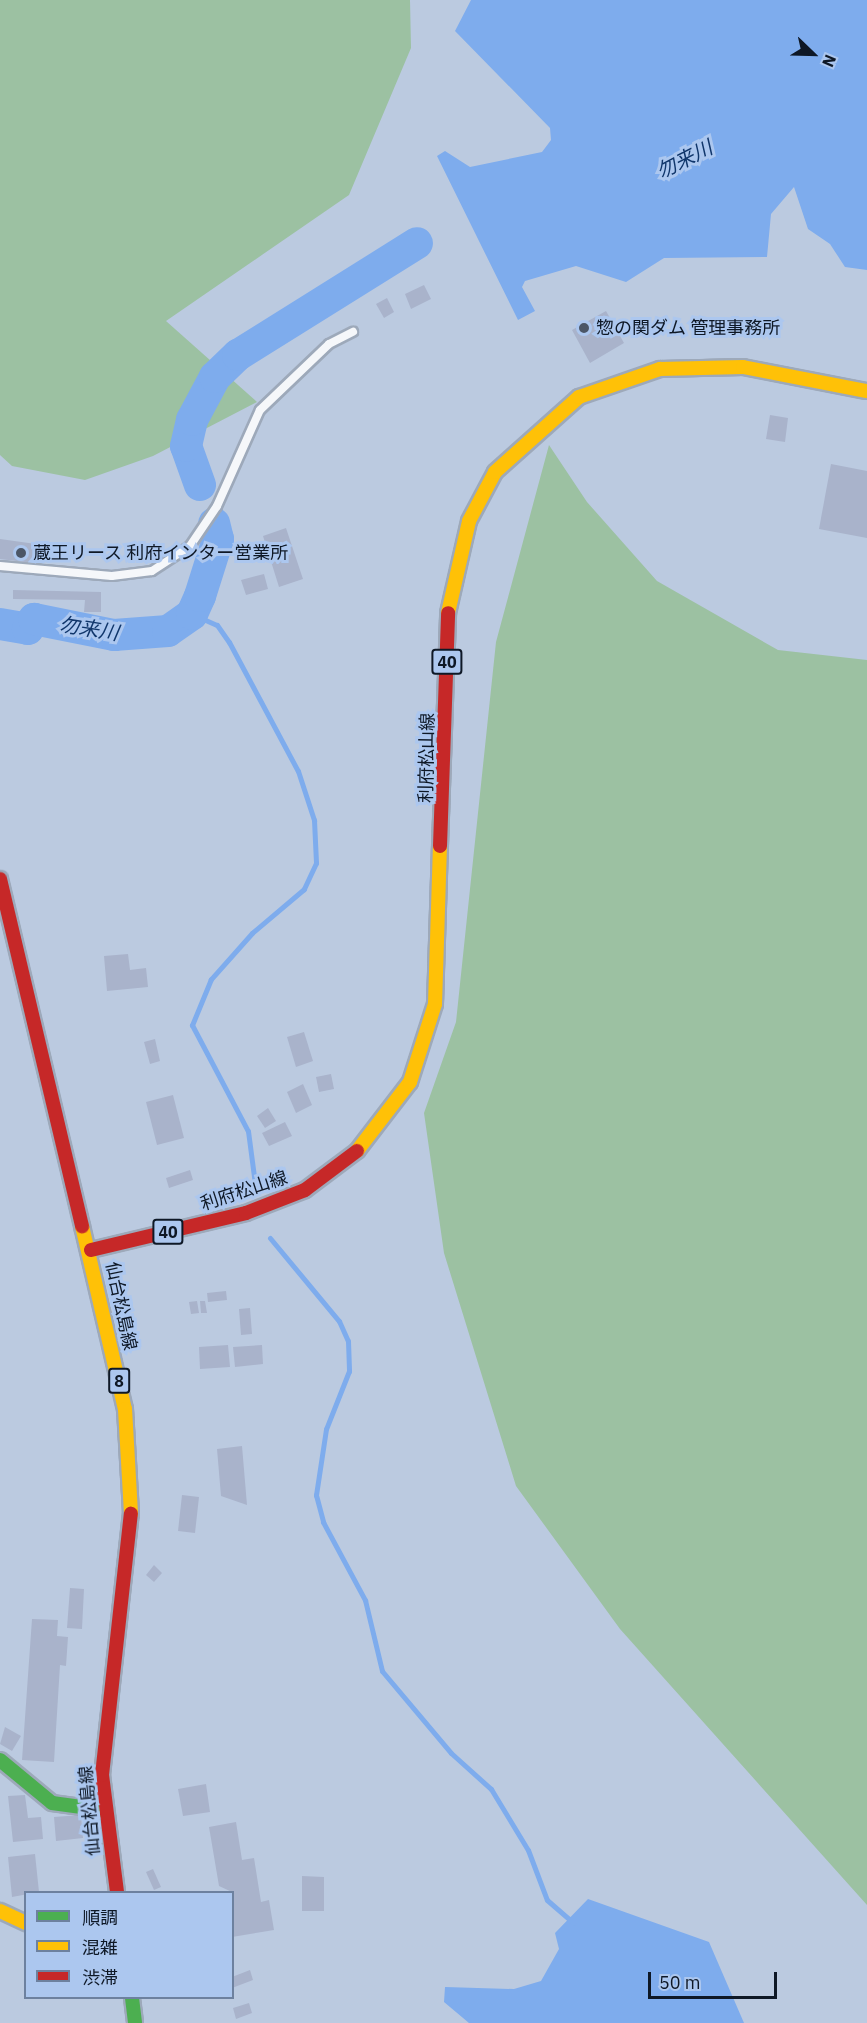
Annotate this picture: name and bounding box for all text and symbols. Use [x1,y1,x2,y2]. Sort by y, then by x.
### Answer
north arrow [783,24,843,84]
text: N [818,52,841,70]
water label: 勿来川 [652,135,716,183]
place label: 惣の関ダム 管理事務所 [596,317,780,339]
marker: 惣の関ダム 管理事務所 [577,321,591,335]
place label: 蔵王リース 利府インター営業所 [33,542,289,564]
marker: 蔵王リース 利府インター営業所 [14,546,28,560]
water label: 勿来川 [57,611,121,645]
road number: 40 [430,649,464,675]
street label: 利府松山線 [415,713,439,803]
street label: 利府松山線 [198,1167,290,1215]
road number: 40 [152,1219,184,1245]
street label: 仙台松島線 [101,1260,141,1352]
road number: 8 [107,1368,131,1394]
street label: 仙台松島線 [75,1765,105,1857]
legend [24,1891,234,1999]
text: 順調 [82,1906,118,1929]
text: 混雑 [82,1936,118,1959]
scale bar [651,1960,780,1998]
text: 渋滞 [82,1966,118,1989]
text: 50 m [659,1971,701,1994]

